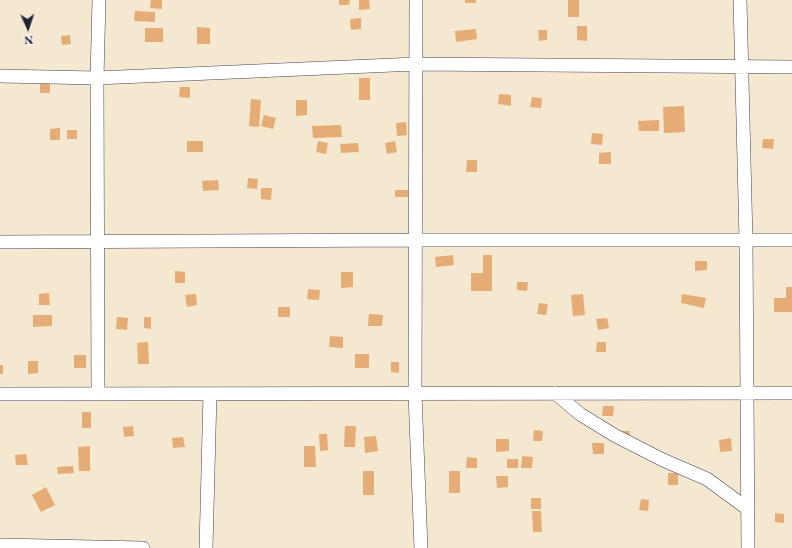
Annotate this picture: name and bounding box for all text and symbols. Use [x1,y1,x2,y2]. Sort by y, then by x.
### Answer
north arrow [8,8,48,48]
text: N [24,33,33,47]

